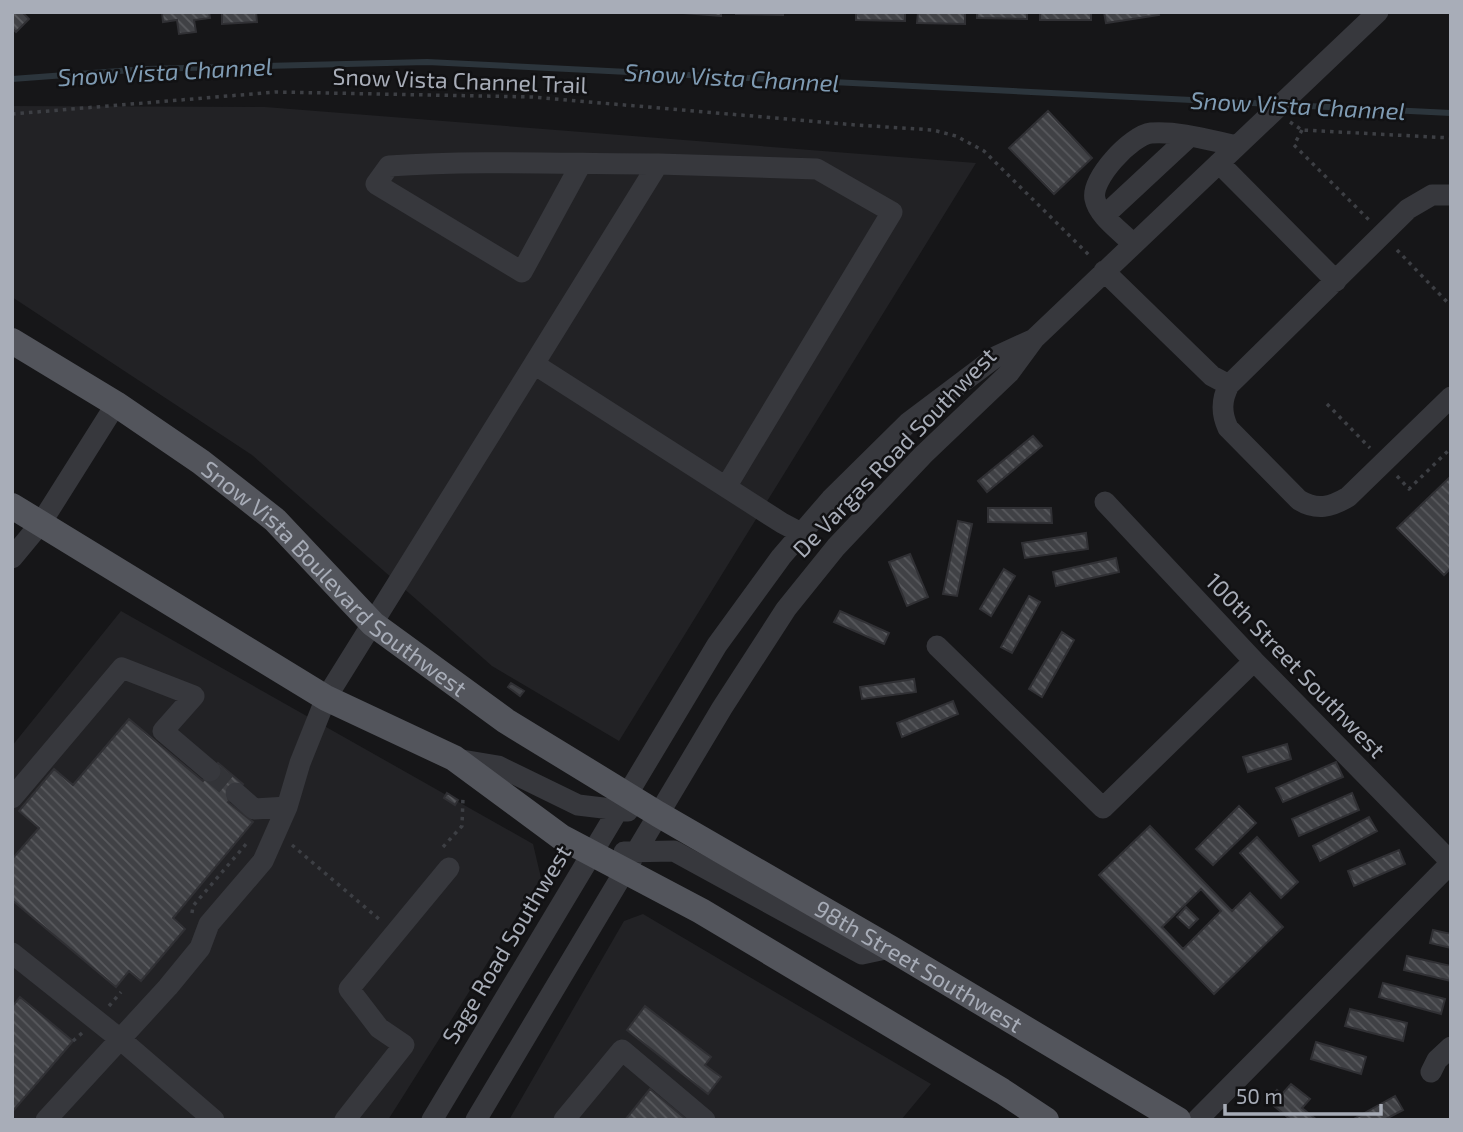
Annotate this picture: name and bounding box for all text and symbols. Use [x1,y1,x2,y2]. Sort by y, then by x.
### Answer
water label: Snow Vista Channel [57,51,273,91]
water label: Snow Vista Channel [624,57,840,97]
street label: Snow Vista Channel Trail [332,62,588,98]
water label: Snow Vista Channel [1190,85,1406,125]
street label: De Vargas Road Southwest [787,341,1002,563]
street label: Snow Vista Boulevard Southwest [196,454,473,702]
street label: 100th Street Southwest [1200,567,1392,763]
street label: Sage Road Southwest [436,839,577,1048]
street label: 98th Street Southwest [810,894,1028,1038]
scale bar [1225,1072,1381,1116]
text: 50 m [1236,1083,1283,1108]

